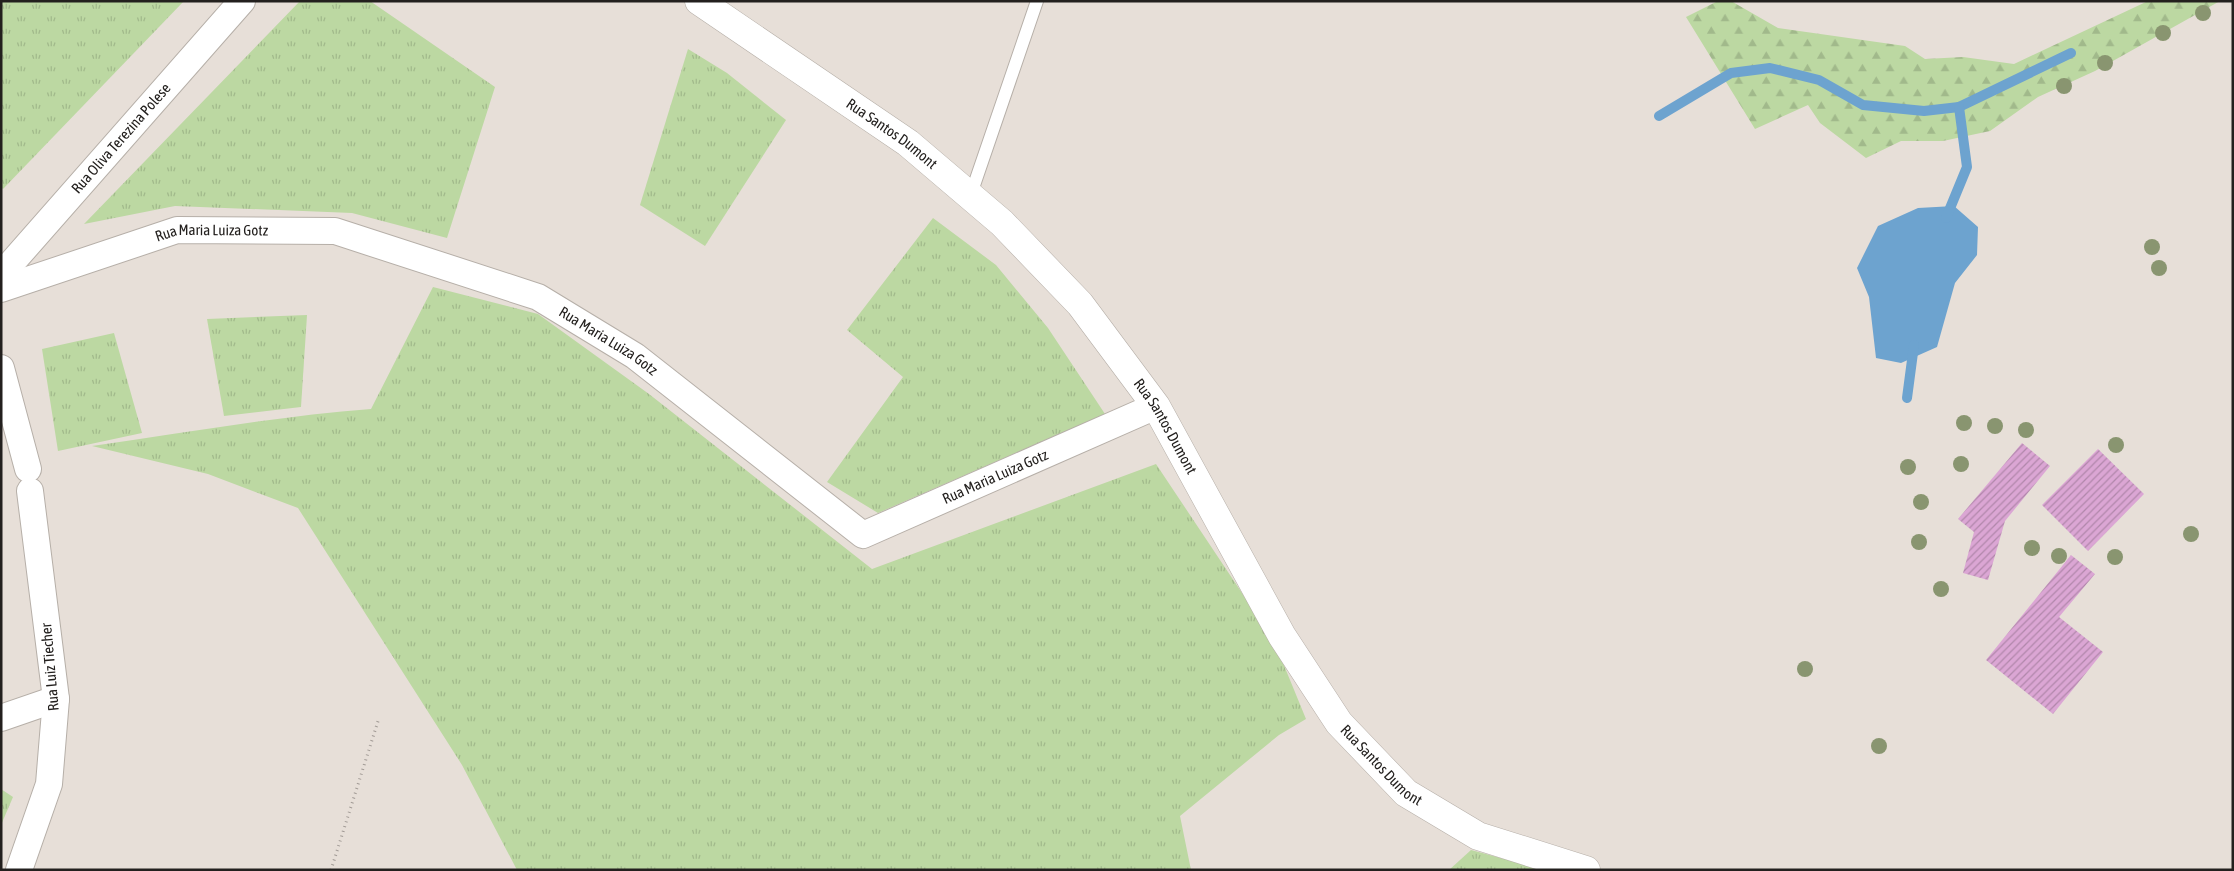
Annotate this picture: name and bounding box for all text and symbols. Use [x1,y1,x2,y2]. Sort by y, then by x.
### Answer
street label: Rua Oliva Terezina Polese [68,79,174,197]
street label: Rua Santos Dumont [843,95,941,172]
street label: Rua Maria Luiza Gotz [153,221,269,245]
street label: Rua Maria Luiza Gotz [556,303,662,379]
street label: Rua Santos Dumont [1131,375,1201,477]
street label: Rua Maria Luiza Gotz [940,445,1051,507]
street label: Rua Luiz Tiecher [37,622,62,712]
street label: Rua Santos Dumont [1337,721,1425,809]

